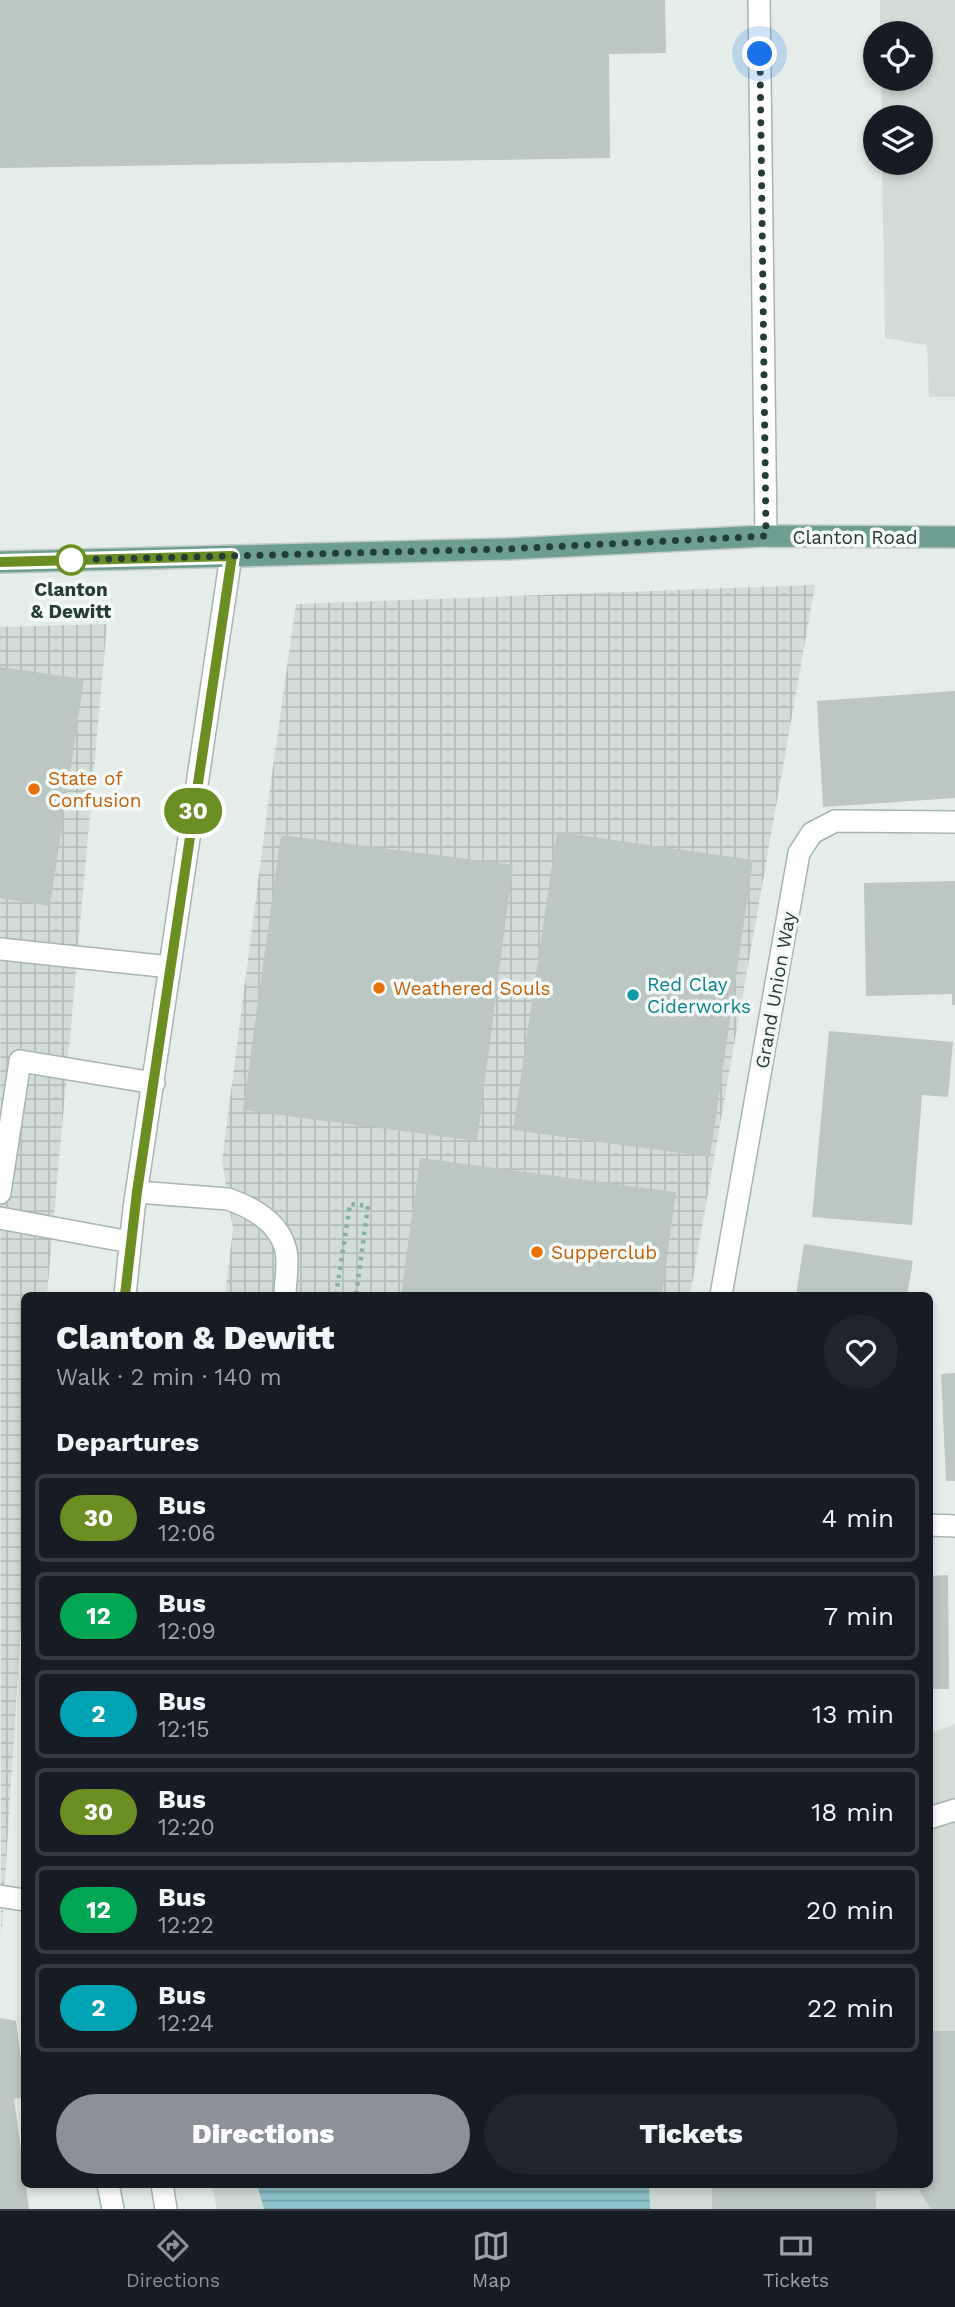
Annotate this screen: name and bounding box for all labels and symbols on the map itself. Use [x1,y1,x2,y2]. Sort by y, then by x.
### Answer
your location [742,36,777,71]
street label: Clanton Road [792,526,918,549]
marker: Clanton & Dewitt [56,545,86,575]
place label: Clanton & Dewitt [31,578,112,623]
place label: State of Confusion [48,767,141,812]
marker: State of Confusion [26,781,42,797]
line badge: 30 [162,788,224,834]
street label: Grand Union Way [750,910,801,1070]
place label: Red Clay Ciderworks [647,973,751,1018]
place label: Weathered Souls [393,977,551,1000]
marker: Weathered Souls [371,980,387,996]
marker: Red Clay Ciderworks [625,987,641,1003]
place label: Supperclub [551,1241,657,1264]
marker: Supperclub [529,1244,545,1260]

